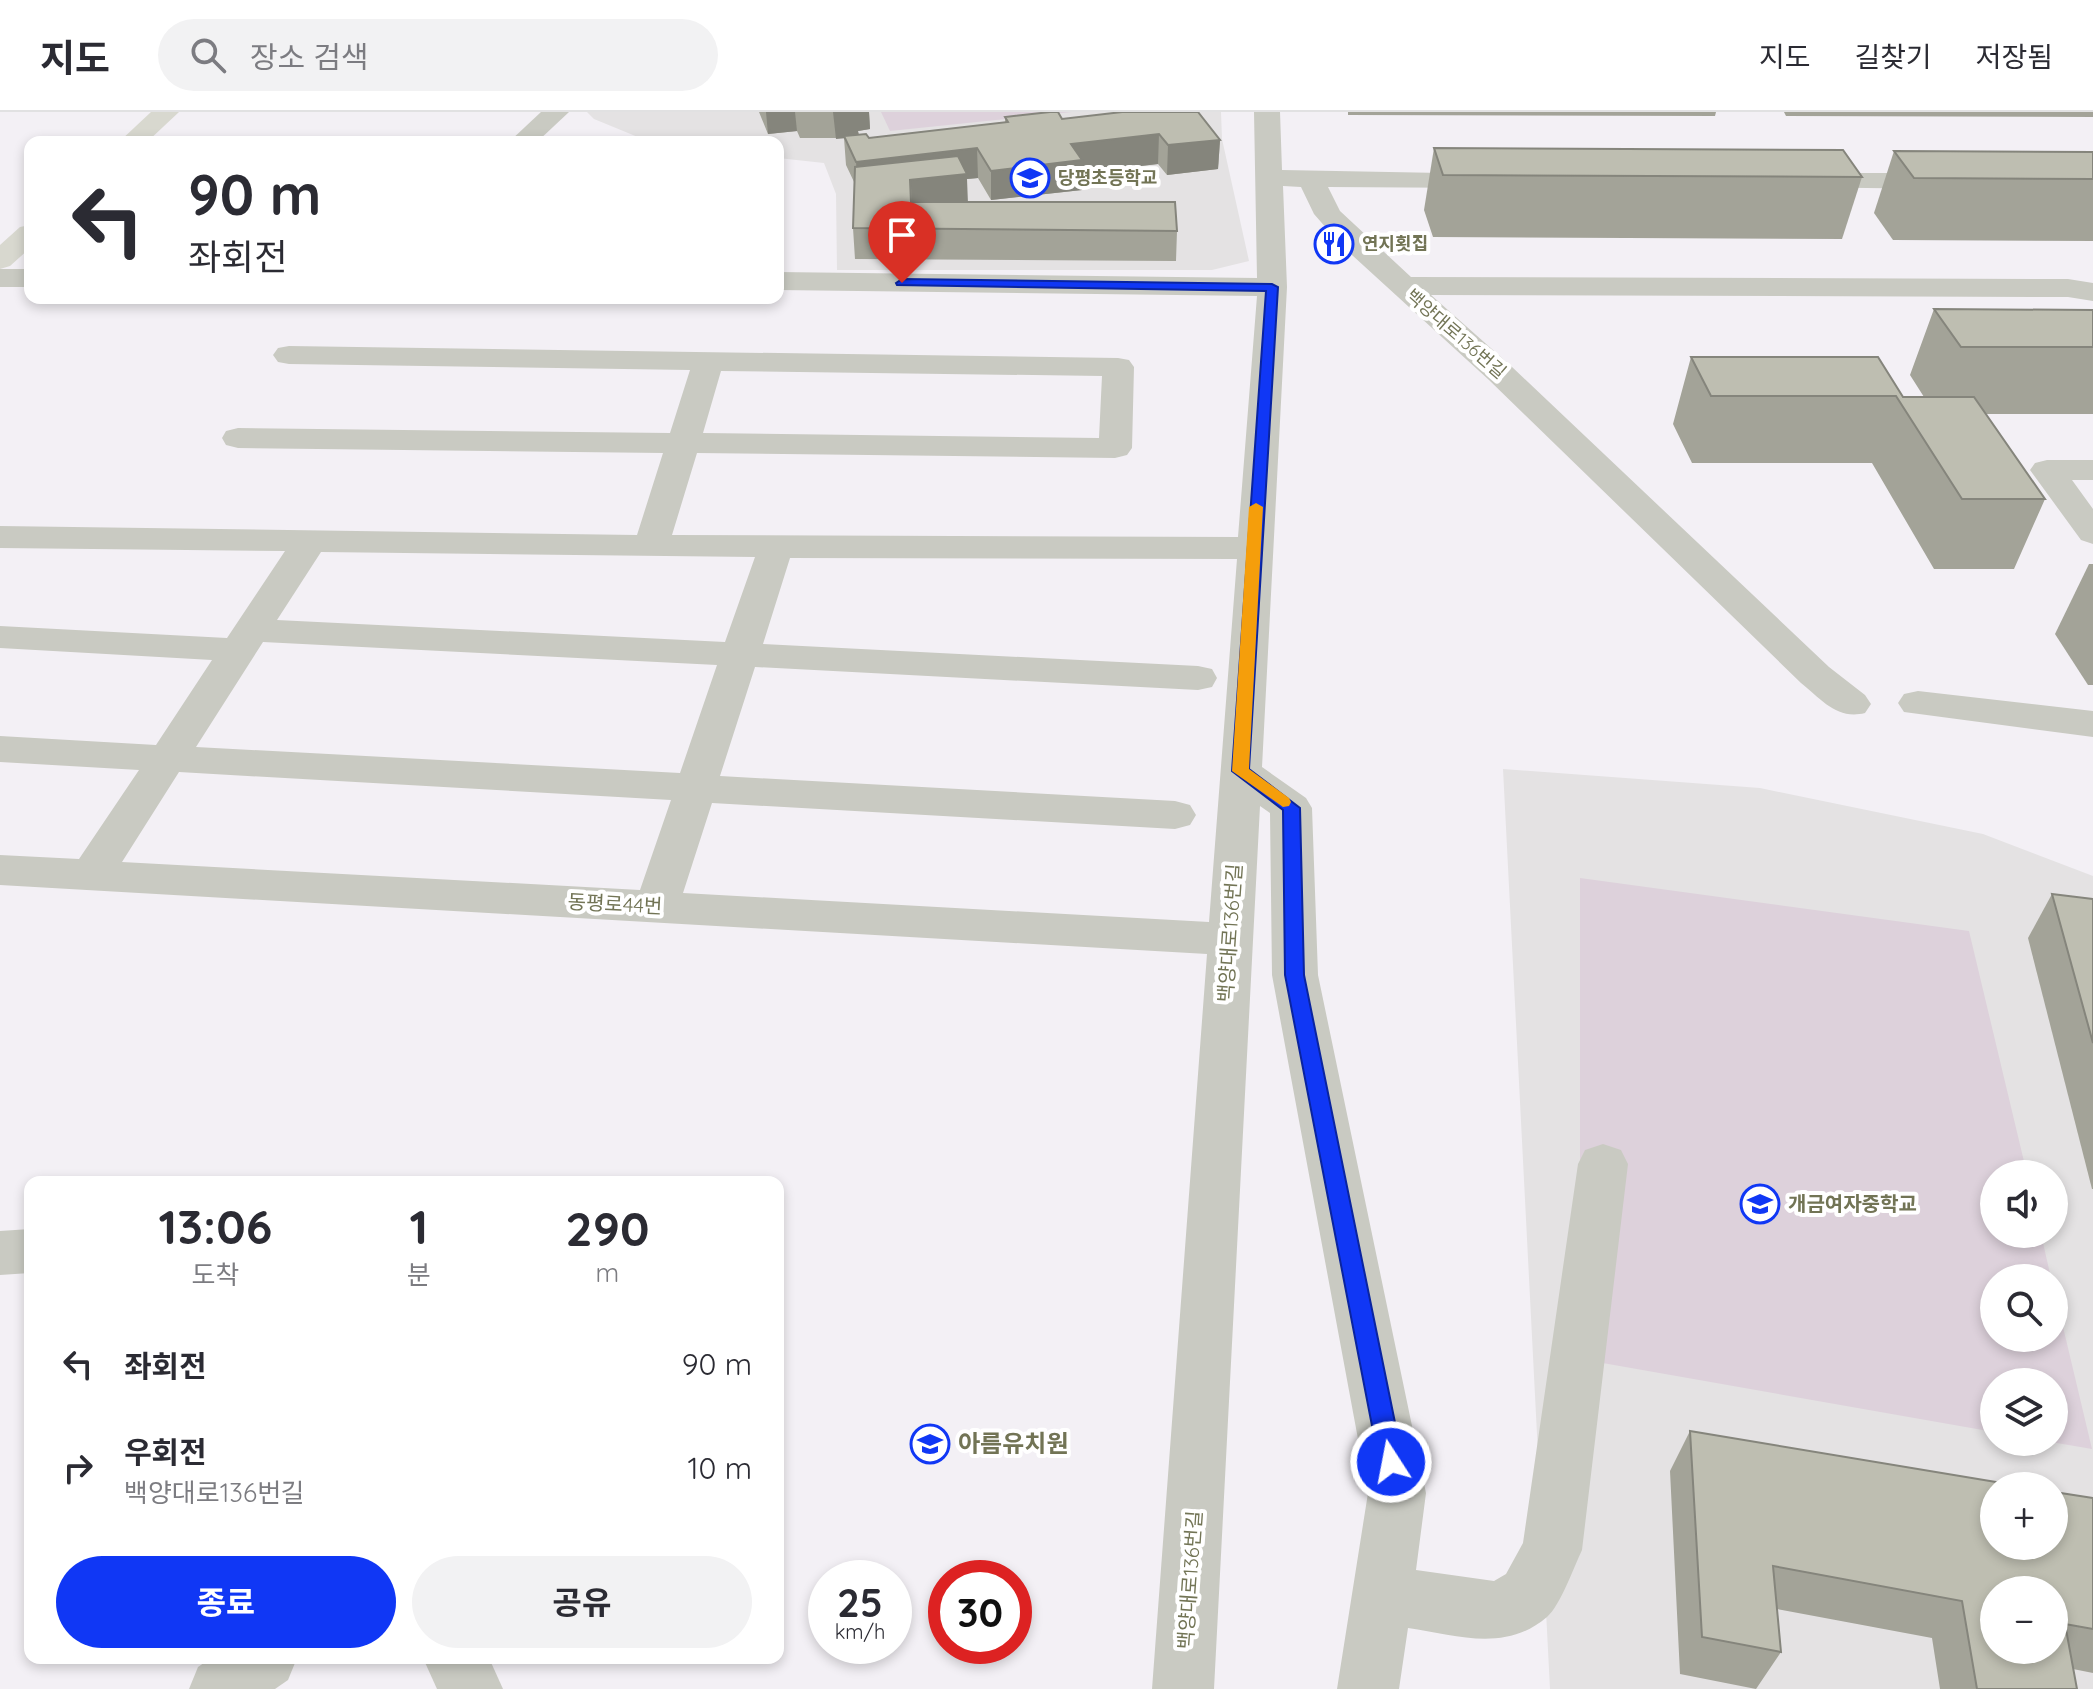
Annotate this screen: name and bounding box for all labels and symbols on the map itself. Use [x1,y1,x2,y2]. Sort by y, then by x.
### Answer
school or university icon: 당평초등학교 [1009,157,1051,199]
place label: 당평초등학교 [1058,166,1157,189]
pin [868,201,936,283]
restaurant icon: 연지횟집 [1313,223,1355,265]
place label: 연지횟집 [1362,232,1428,255]
street label: 백양대로136번길 [1402,284,1511,383]
street label: 백양대로136번길 [1212,863,1247,1003]
street label: 동평로44번 [567,889,663,918]
school or university icon: 개금여자중학교 [1739,1183,1781,1225]
place label: 개금여자중학교 [1788,1191,1917,1216]
position arrow [1349,1420,1433,1504]
school or university icon: 아름유치원 [909,1423,951,1465]
place label: 아름유치원 [958,1428,1068,1458]
street label: 백양대로136번길 [1172,1510,1207,1650]
speed limit sign: 30 [928,1560,1032,1664]

